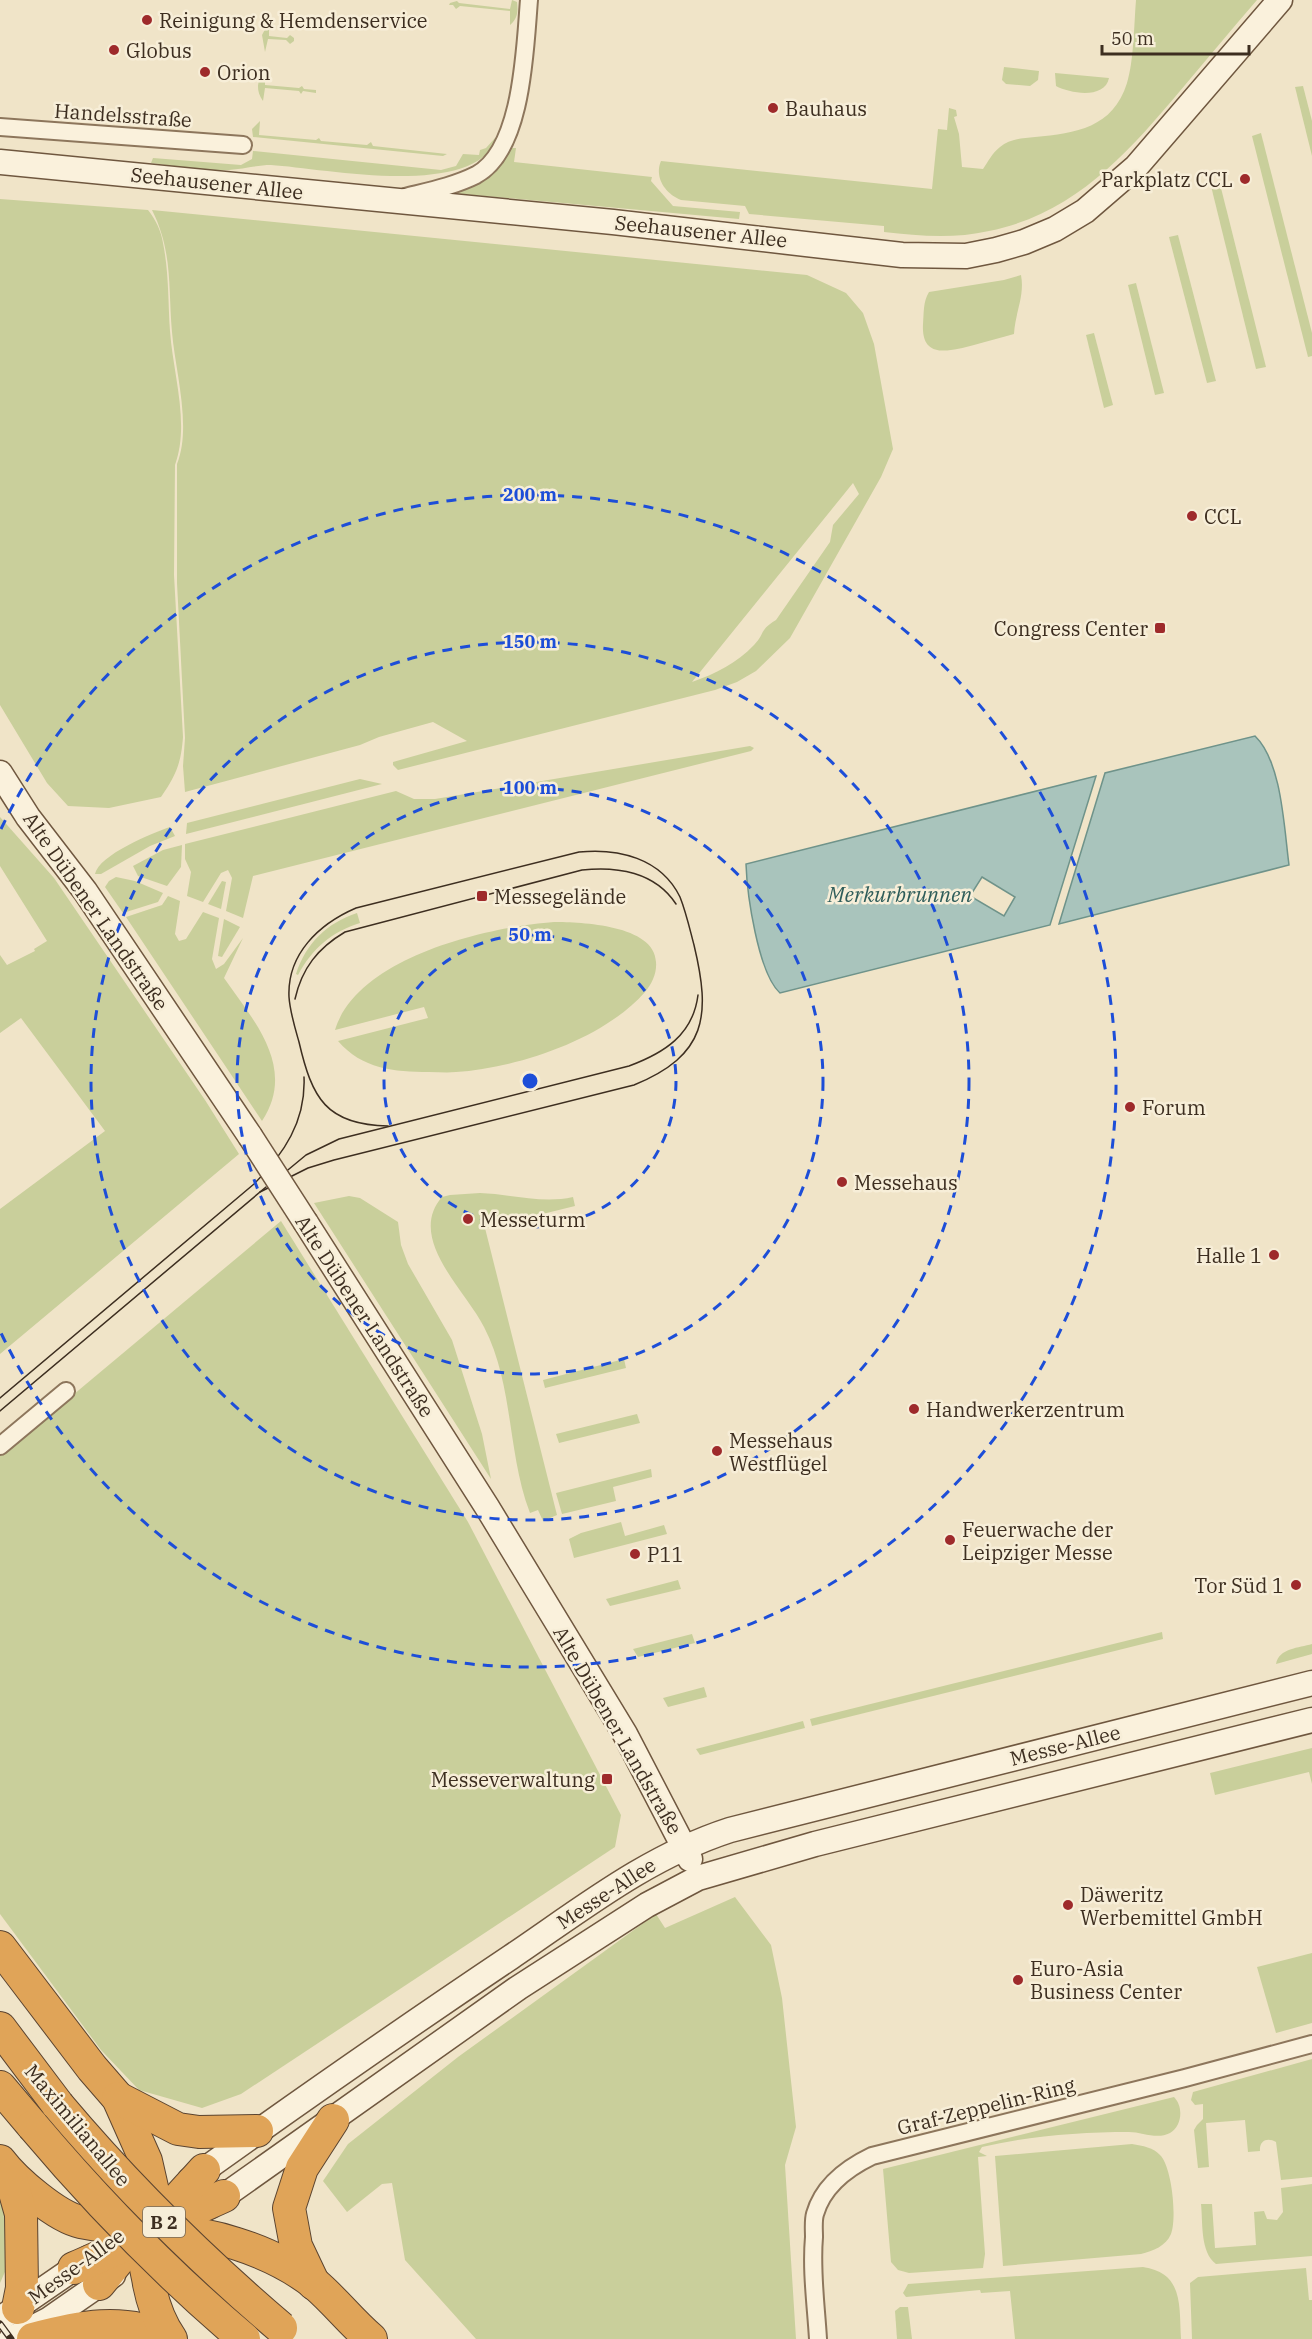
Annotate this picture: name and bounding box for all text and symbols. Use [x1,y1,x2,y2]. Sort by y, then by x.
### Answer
place label: Reinigung & Hemdenservice [159,7,428,34]
marker: Reinigung & Hemdenservice [140,13,154,27]
scale bar [1102,18,1249,56]
text: 50 m [1111,27,1154,50]
place label: Globus [126,37,192,64]
marker: Globus [107,43,121,57]
place label: Orion [217,59,271,86]
marker: Orion [198,65,212,79]
place label: Bauhaus [785,95,867,122]
street label: Handelsstraße [53,97,193,133]
marker: Bauhaus [766,101,780,115]
street label: Seehausener Allee [129,161,305,205]
place label: Parkplatz CCL [1101,166,1233,193]
marker: Parkplatz CCL [1238,172,1252,186]
street label: Seehausener Allee [613,209,789,253]
text: 200 m [503,483,558,506]
place label: CCL [1204,503,1242,530]
marker: CCL [1185,509,1199,523]
place label: Congress Center [994,615,1148,642]
marker: Congress Center [1153,621,1167,635]
text: 150 m [503,630,558,653]
text: 100 m [503,776,558,799]
street label: Alte Dübener Landstraße [17,807,175,1015]
water label: Merkurbrunnen [827,880,972,908]
place label: Messegelände [494,883,626,910]
marker: Messegelände [475,889,489,903]
text: 50 m [508,923,552,946]
centre of rings [520,1071,540,1091]
place label: Forum [1142,1094,1206,1121]
marker: Forum [1123,1100,1137,1114]
place label: Messehaus [854,1169,958,1196]
marker: Messehaus [835,1175,849,1189]
place label: Messeturm [480,1206,586,1233]
street label: Alte Dübener Landstraße [289,1210,441,1422]
marker: Messeturm [461,1212,475,1226]
place label: Halle 1 [1196,1242,1262,1269]
marker: Halle 1 [1267,1248,1281,1262]
place label: Handwerkerzentrum [926,1396,1125,1423]
marker: Handwerkerzentrum [907,1402,921,1416]
place label: Messehaus Westflügel [729,1427,833,1477]
marker: Messehaus Westflügel [710,1444,724,1458]
place label: Feuerwache der Leipziger Messe [962,1516,1113,1566]
marker: Feuerwache der Leipziger Messe [943,1533,957,1547]
place label: P11 [647,1541,684,1568]
marker: P11 [628,1547,642,1561]
place label: Tor Süd 1 [1194,1572,1284,1599]
marker: Tor Süd 1 [1289,1578,1303,1592]
street label: Alte Dübener Landstraße [547,1621,689,1839]
street label: Messe-Allee [1007,1718,1123,1772]
place label: Messeverwaltung [431,1766,595,1793]
marker: Messeverwaltung [600,1772,614,1786]
street label: Messe-Allee [551,1851,661,1935]
place label: Däweritz Werbemittel GmbH [1080,1881,1263,1931]
marker: Däweritz Werbemittel GmbH [1061,1898,1075,1912]
place label: Euro-Asia Business Center [1030,1955,1182,2005]
marker: Euro-Asia Business Center [1011,1973,1025,1987]
street label: Maximilianallee [19,2058,137,2192]
street label: Graf-Zeppelin-Ring [894,2071,1078,2141]
road number: B 2 [143,2207,185,2237]
street label: Messe-Allee [22,2222,130,2310]

